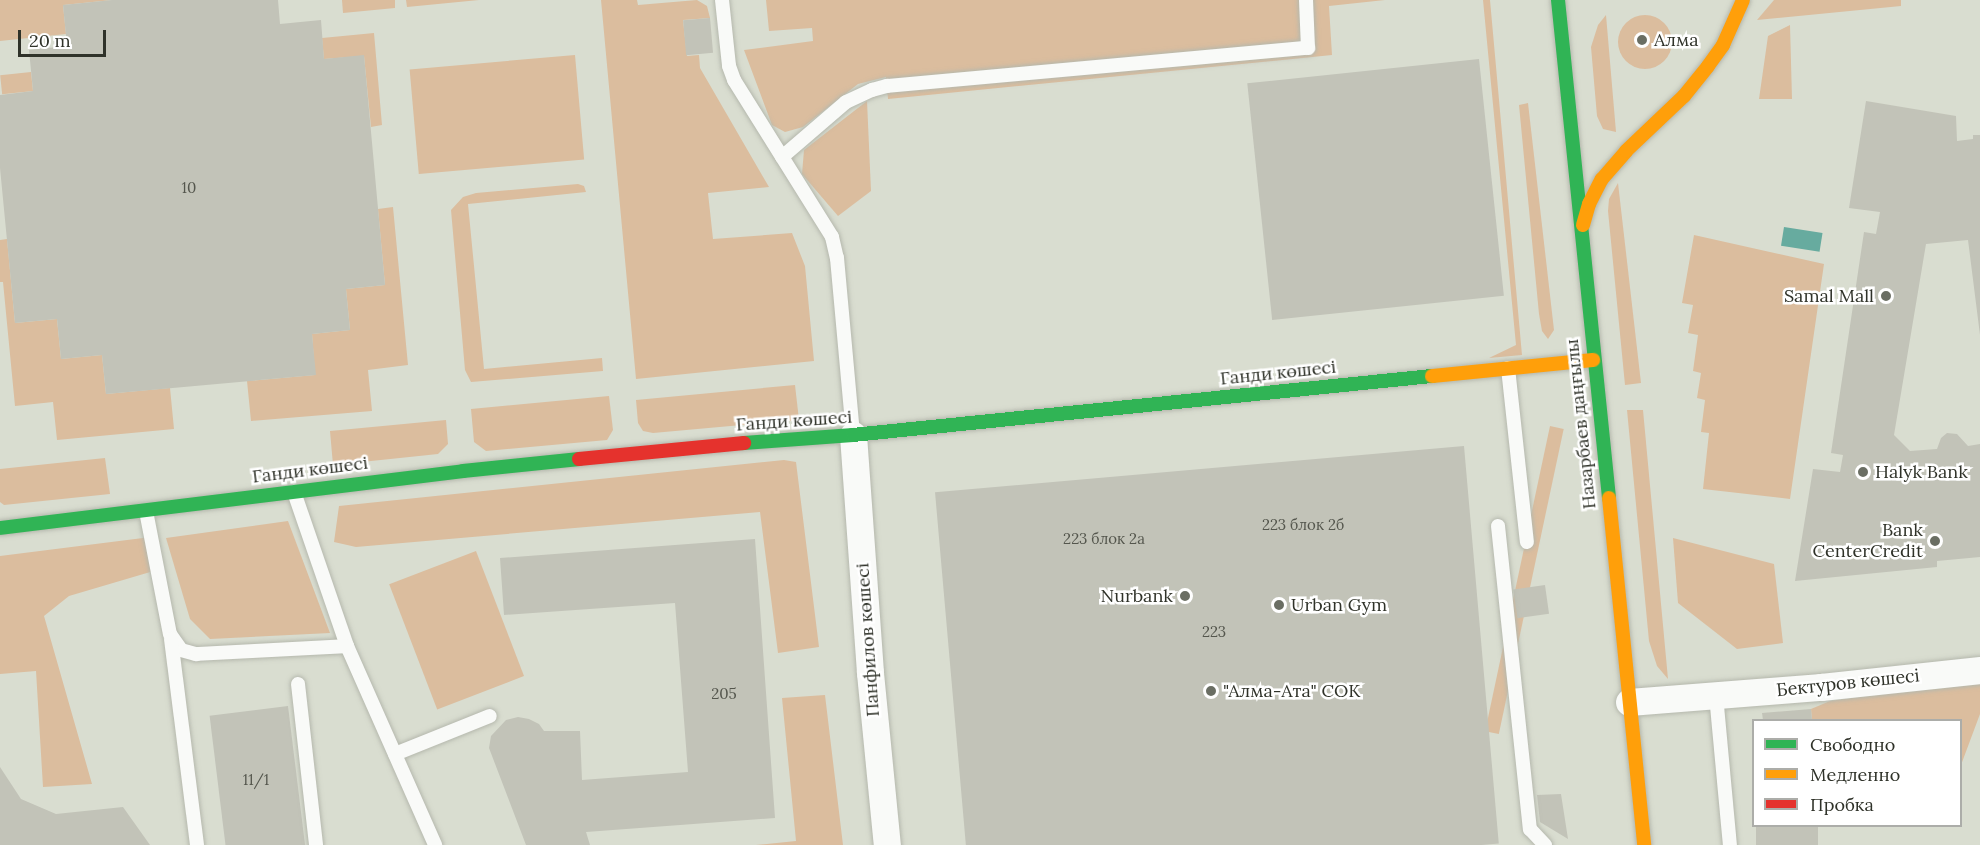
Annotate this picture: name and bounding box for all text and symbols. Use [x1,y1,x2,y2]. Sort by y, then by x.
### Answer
scale bar [21,18,110,56]
text: 20 m [29,29,71,52]
place label: Алма [1654,29,1698,51]
marker: Алма [1635,33,1649,47]
house number: 10 [182,179,196,197]
place label: Samal Mall [1784,285,1874,307]
marker: Samal Mall [1879,289,1893,303]
street label: Назарбаев даңғылы [1561,338,1601,510]
street label: Ганди көшесі [1219,356,1337,390]
street label: Ганди көшесі [735,406,853,436]
street label: Ганди көшесі [251,452,369,488]
place label: Halyk Bank [1875,461,1968,483]
marker: Halyk Bank [1856,465,1870,479]
house number: 223 блок 2б [1262,516,1344,534]
place label: Bank CenterCredit [1812,520,1923,562]
house number: 223 блок 2а [1063,530,1145,548]
marker: Bank CenterCredit [1928,534,1942,548]
street label: Панфилов көшесі [852,562,884,718]
place label: Nurbank [1100,585,1173,607]
marker: Nurbank [1178,589,1192,603]
place label: Urban Gym [1291,594,1387,616]
marker: Urban Gym [1272,598,1286,612]
house number: 223 [1202,623,1226,641]
street label: Бектуров көшесі [1775,665,1921,701]
place label: "Алма-Ата" СОК [1223,680,1361,702]
marker: "Алма-Ата" СОК [1204,684,1218,698]
house number: 205 [711,685,737,703]
legend [1752,719,1962,827]
text: Свободно [1810,733,1895,756]
text: Медленно [1810,763,1900,786]
house number: 11/1 [243,771,269,789]
text: Пробка [1810,793,1874,816]

